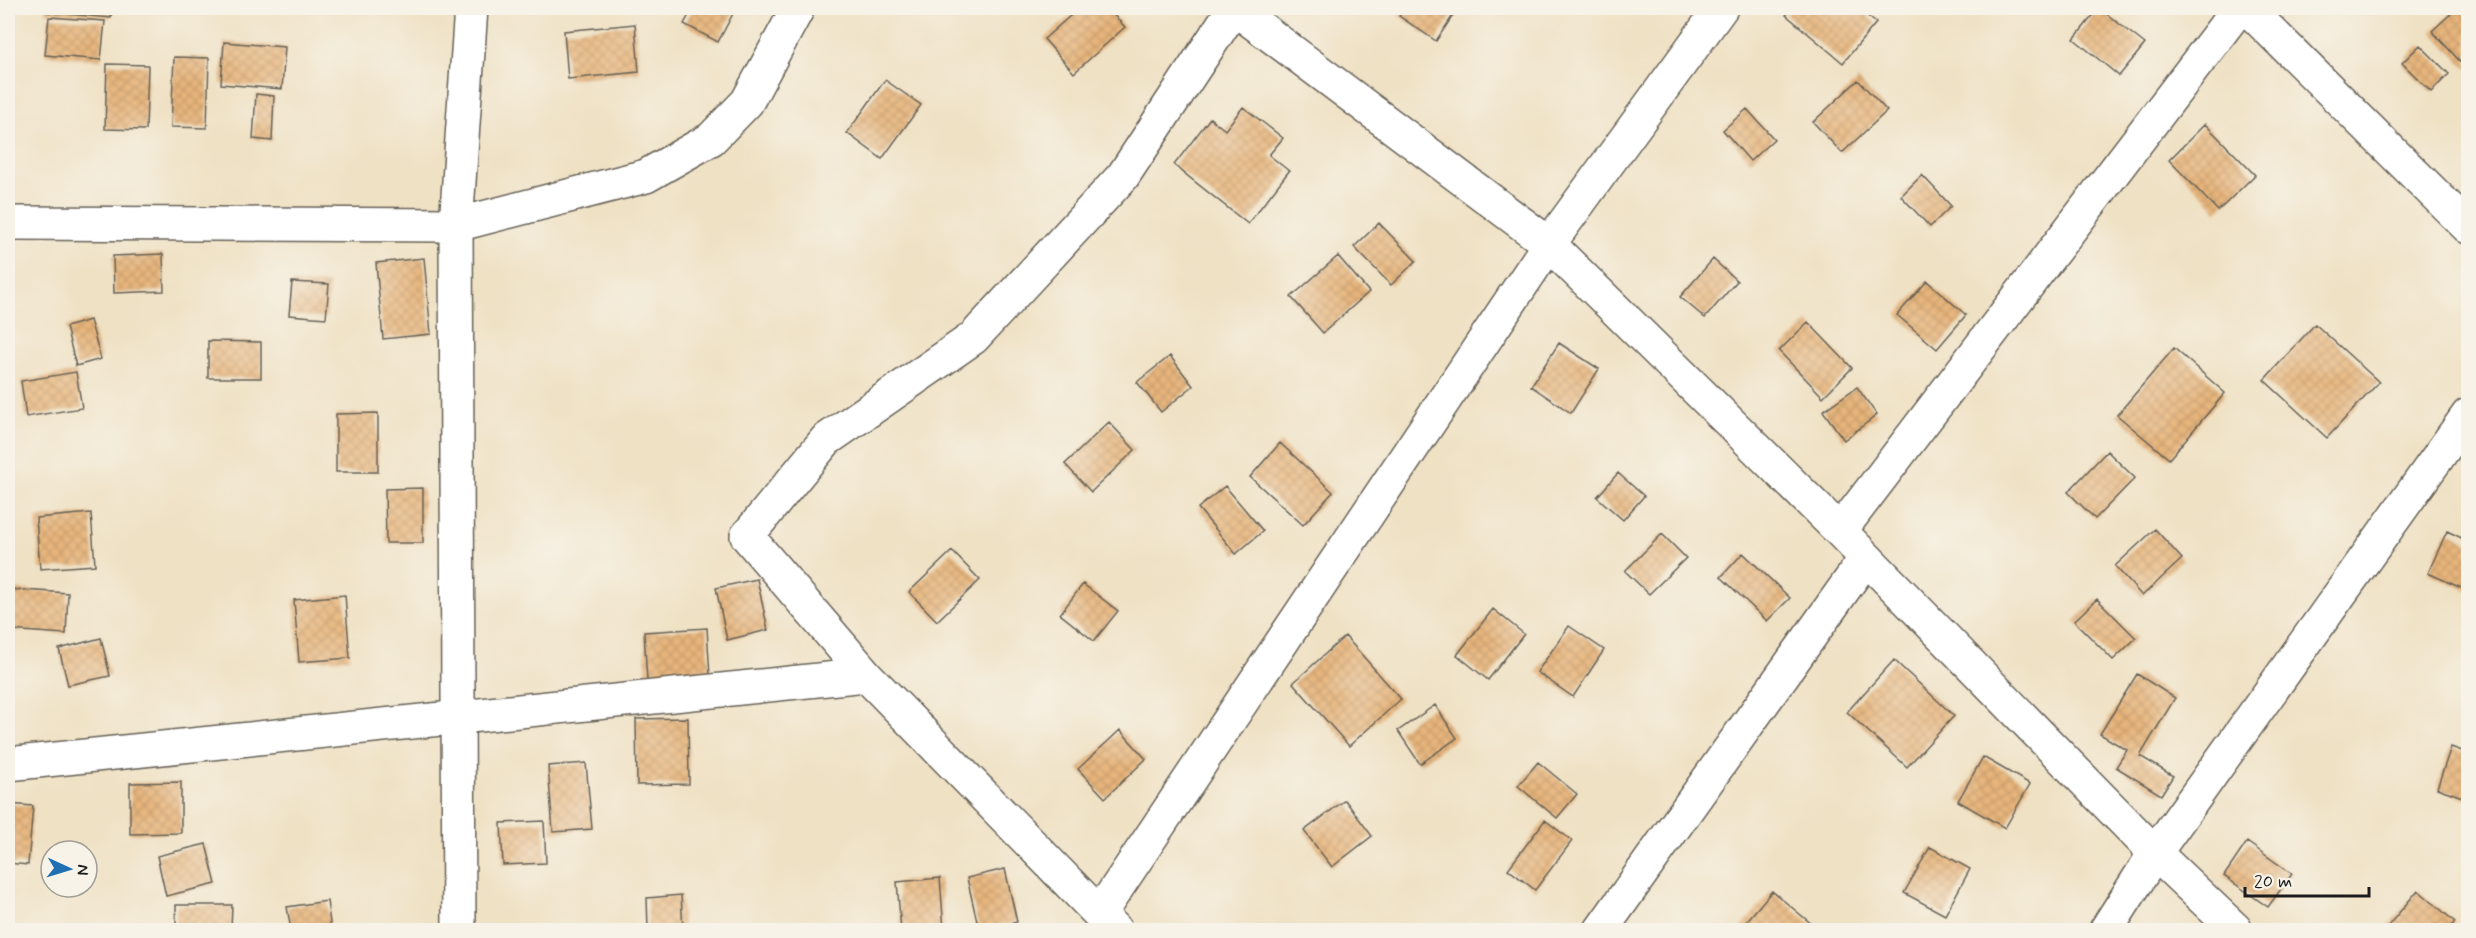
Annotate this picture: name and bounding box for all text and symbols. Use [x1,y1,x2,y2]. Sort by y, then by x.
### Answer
north arrow [39,839,99,899]
scale bar [2245,860,2370,898]
text: N [72,864,93,876]
text: 20 m [2254,870,2292,894]

